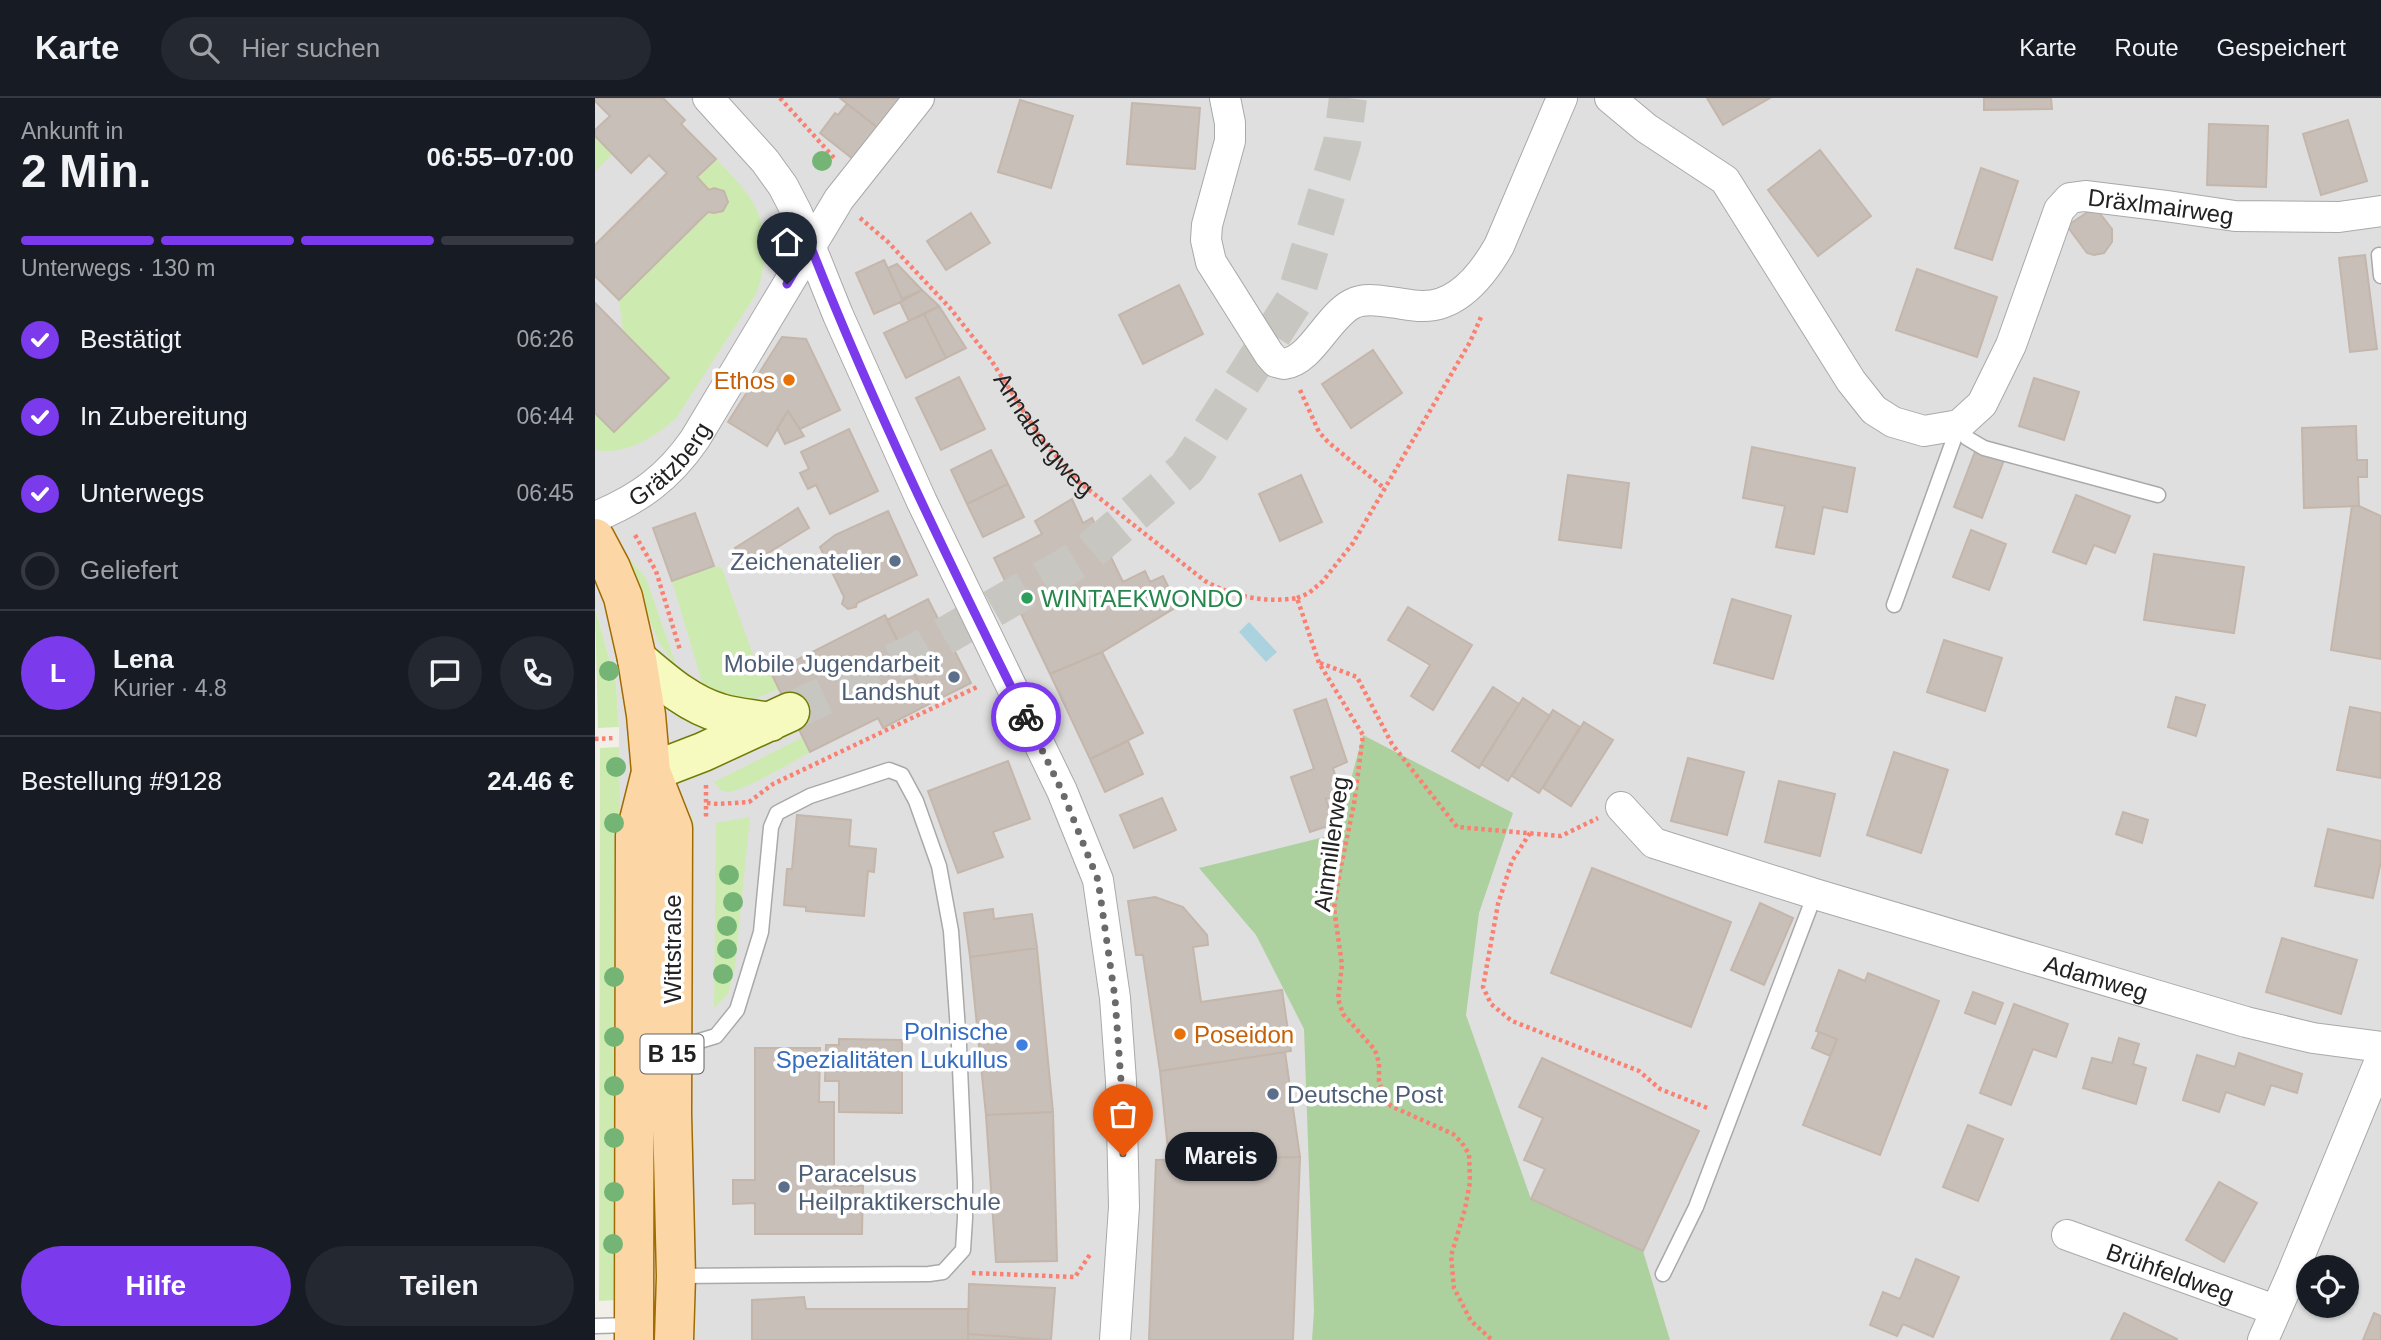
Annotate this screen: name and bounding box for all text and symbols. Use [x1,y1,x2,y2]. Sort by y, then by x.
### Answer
search box [161,17,651,80]
text: Karte [35,29,119,66]
icon: search [185,29,223,67]
text: Hier suchen [241,33,380,63]
text: Karte [2019,34,2077,61]
text: Route [2115,34,2179,61]
text: Gespeichert [2217,34,2346,61]
text: Ankunft in [21,118,123,144]
text: 06:55–07:00 [427,142,574,172]
text: 2 Min. [21,145,151,197]
street label: Dräxlmairweg [2086,183,2236,229]
pin [757,212,817,284]
icon: home [768,223,806,261]
text: Unterwegs · 130 m [21,255,215,281]
icon: check [21,321,59,359]
text: Bestätigt [80,324,181,354]
text: 06:26 [516,326,574,352]
place label: Ethos [714,367,775,394]
street label: Annabergweg [989,367,1099,502]
marker: Ethos [781,372,797,388]
icon: check [21,398,59,436]
text: In Zubereitung [80,401,248,431]
text: 06:44 [516,403,574,429]
street label: Grätzberg [623,417,716,511]
icon: check [21,475,59,513]
text: Unterwegs [80,478,204,508]
text: 06:45 [516,480,574,506]
place label: Zeichenatelier [730,548,881,575]
marker: Zeichenatelier [887,553,903,569]
text: Geliefert [80,555,178,585]
place label: WINTAEKWONDO [1041,585,1243,612]
marker: WINTAEKWONDO [1019,590,1035,606]
button: chat [408,636,482,710]
button: phone [500,636,574,710]
text: Lena [113,644,174,674]
place label: Mobile Jugendarbeit Landshut [724,650,940,705]
text: L [50,658,66,688]
marker: Mobile Jugendarbeit Landshut [946,669,962,685]
text: Kurier · 4.8 [113,675,227,701]
courier [991,682,1061,752]
icon: bike [1007,698,1045,736]
text: Bestellung #9128 [21,766,222,796]
text: 24.46 € [487,766,574,796]
street label: Ainmillerweg [1308,775,1354,913]
street label: Wittstraße [659,894,686,1004]
street label: Adamweg [2041,949,2151,1006]
place label: Polnische Spezialitäten Lukullus [776,1018,1008,1073]
place label: Poseidon [1194,1021,1294,1048]
marker: Poseidon [1172,1026,1188,1042]
road number: B 15 [641,1035,703,1074]
marker: Polnische Spezialitäten Lukullus [1014,1037,1030,1053]
place label: Deutsche Post [1287,1081,1443,1108]
pin [1093,1084,1153,1156]
marker: Deutsche Post [1265,1086,1281,1102]
icon: bag [1104,1095,1142,1133]
callout: Mareis [1165,1132,1277,1180]
text: Mareis [1185,1143,1257,1169]
place label: Paracelsus Heilpraktikerschule [798,1160,1001,1215]
marker: Paracelsus Heilpraktikerschule [776,1179,792,1195]
street label: Brühfeldweg [2103,1237,2238,1308]
button: Hilfe [21,1246,291,1326]
button: Teilen [305,1246,574,1326]
map controls [2296,1255,2359,1318]
button: locate [2296,1255,2359,1318]

